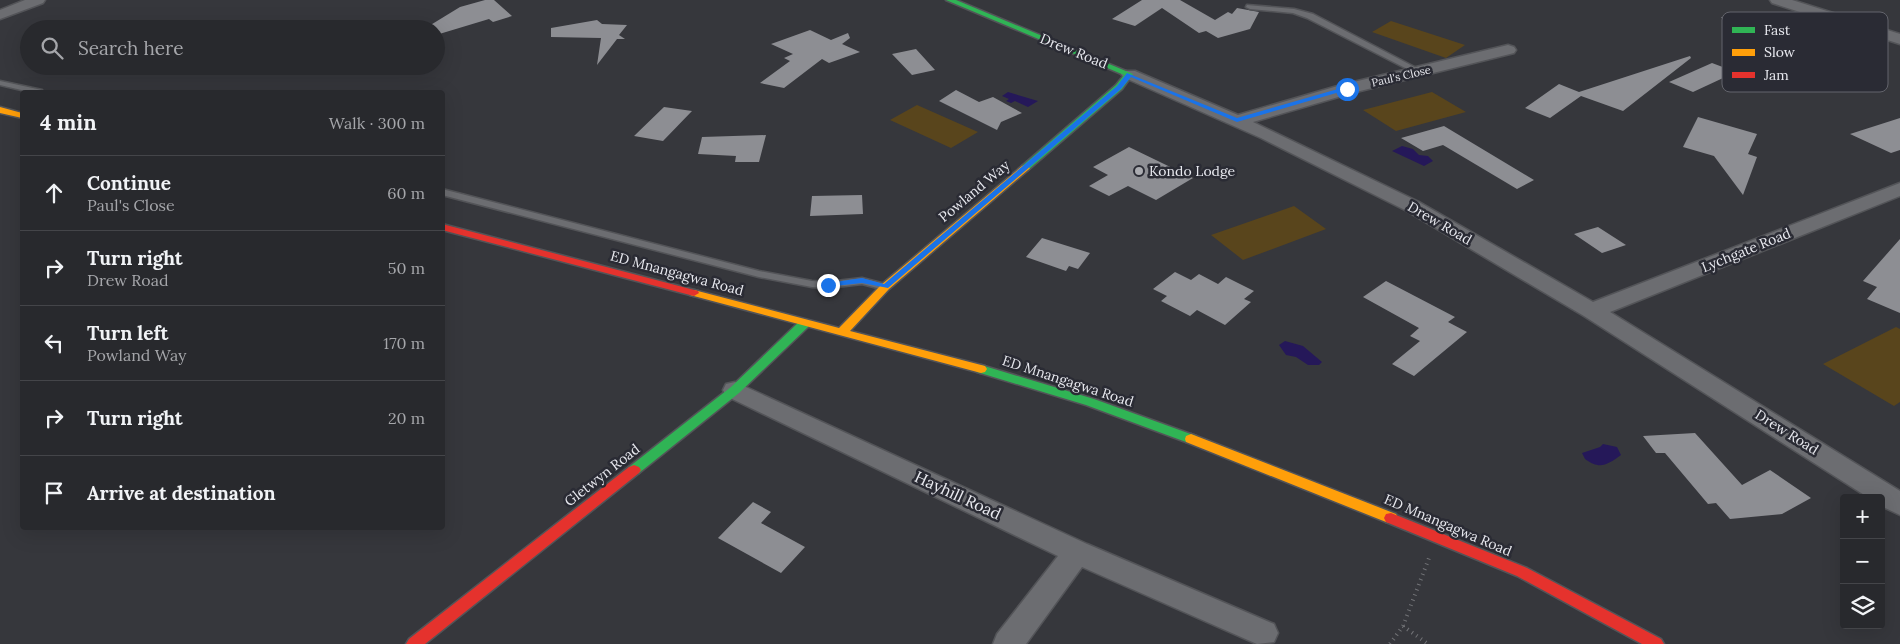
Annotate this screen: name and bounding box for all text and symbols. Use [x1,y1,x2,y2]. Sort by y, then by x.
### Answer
legend [1722,12,1888,92]
search box [20,20,445,75]
text: Fast [1764,21,1791,39]
street label: Drew Road [1038,29,1110,73]
icon: search [38,34,66,62]
text: Search here [78,36,184,60]
text: Slow [1764,43,1796,61]
street label: Paul's Close [1370,62,1432,90]
text: Jam [1763,66,1789,84]
route start [1336,78,1359,101]
text: 4 min [40,109,97,136]
text: Walk · 300 m [329,113,425,133]
street label: Powland Way [935,156,1014,226]
place label: Kondo Lodge [1149,162,1236,180]
marker: Kondo Lodge [1133,165,1145,177]
text: Continue [87,171,171,195]
icon: ahead [40,179,68,207]
text: 60 m [387,183,425,203]
text: Paul's Close [87,195,175,215]
street label: Drew Road [1405,197,1475,249]
street label: Lychgate Road [1699,224,1793,276]
text: Turn right [87,246,183,270]
street label: ED Mnangagwa Road [608,247,746,299]
icon: right [40,254,68,282]
text: 50 m [388,258,425,278]
text: Drew Road [87,270,169,290]
route end [817,274,840,297]
text: Turn left [87,321,168,345]
icon: left [40,329,68,357]
text: 170 m [383,333,425,353]
text: Powland Way [87,345,187,365]
street label: ED Mnangagwa Road [1000,351,1136,411]
icon: right [40,404,68,432]
street label: Drew Road [1752,405,1822,459]
text: Turn right [87,406,183,430]
text: 20 m [388,408,425,428]
street label: Gletwyn Road [561,440,643,510]
street label: Hayhill Road [912,466,1005,524]
icon: arrive [40,479,68,507]
text: Arrive at destination [87,481,276,505]
street label: ED Mnangagwa Road [1381,490,1515,560]
map controls [1840,494,1885,629]
button: + [1840,494,1885,539]
button: − [1840,539,1885,584]
button: layers [1840,584,1885,629]

